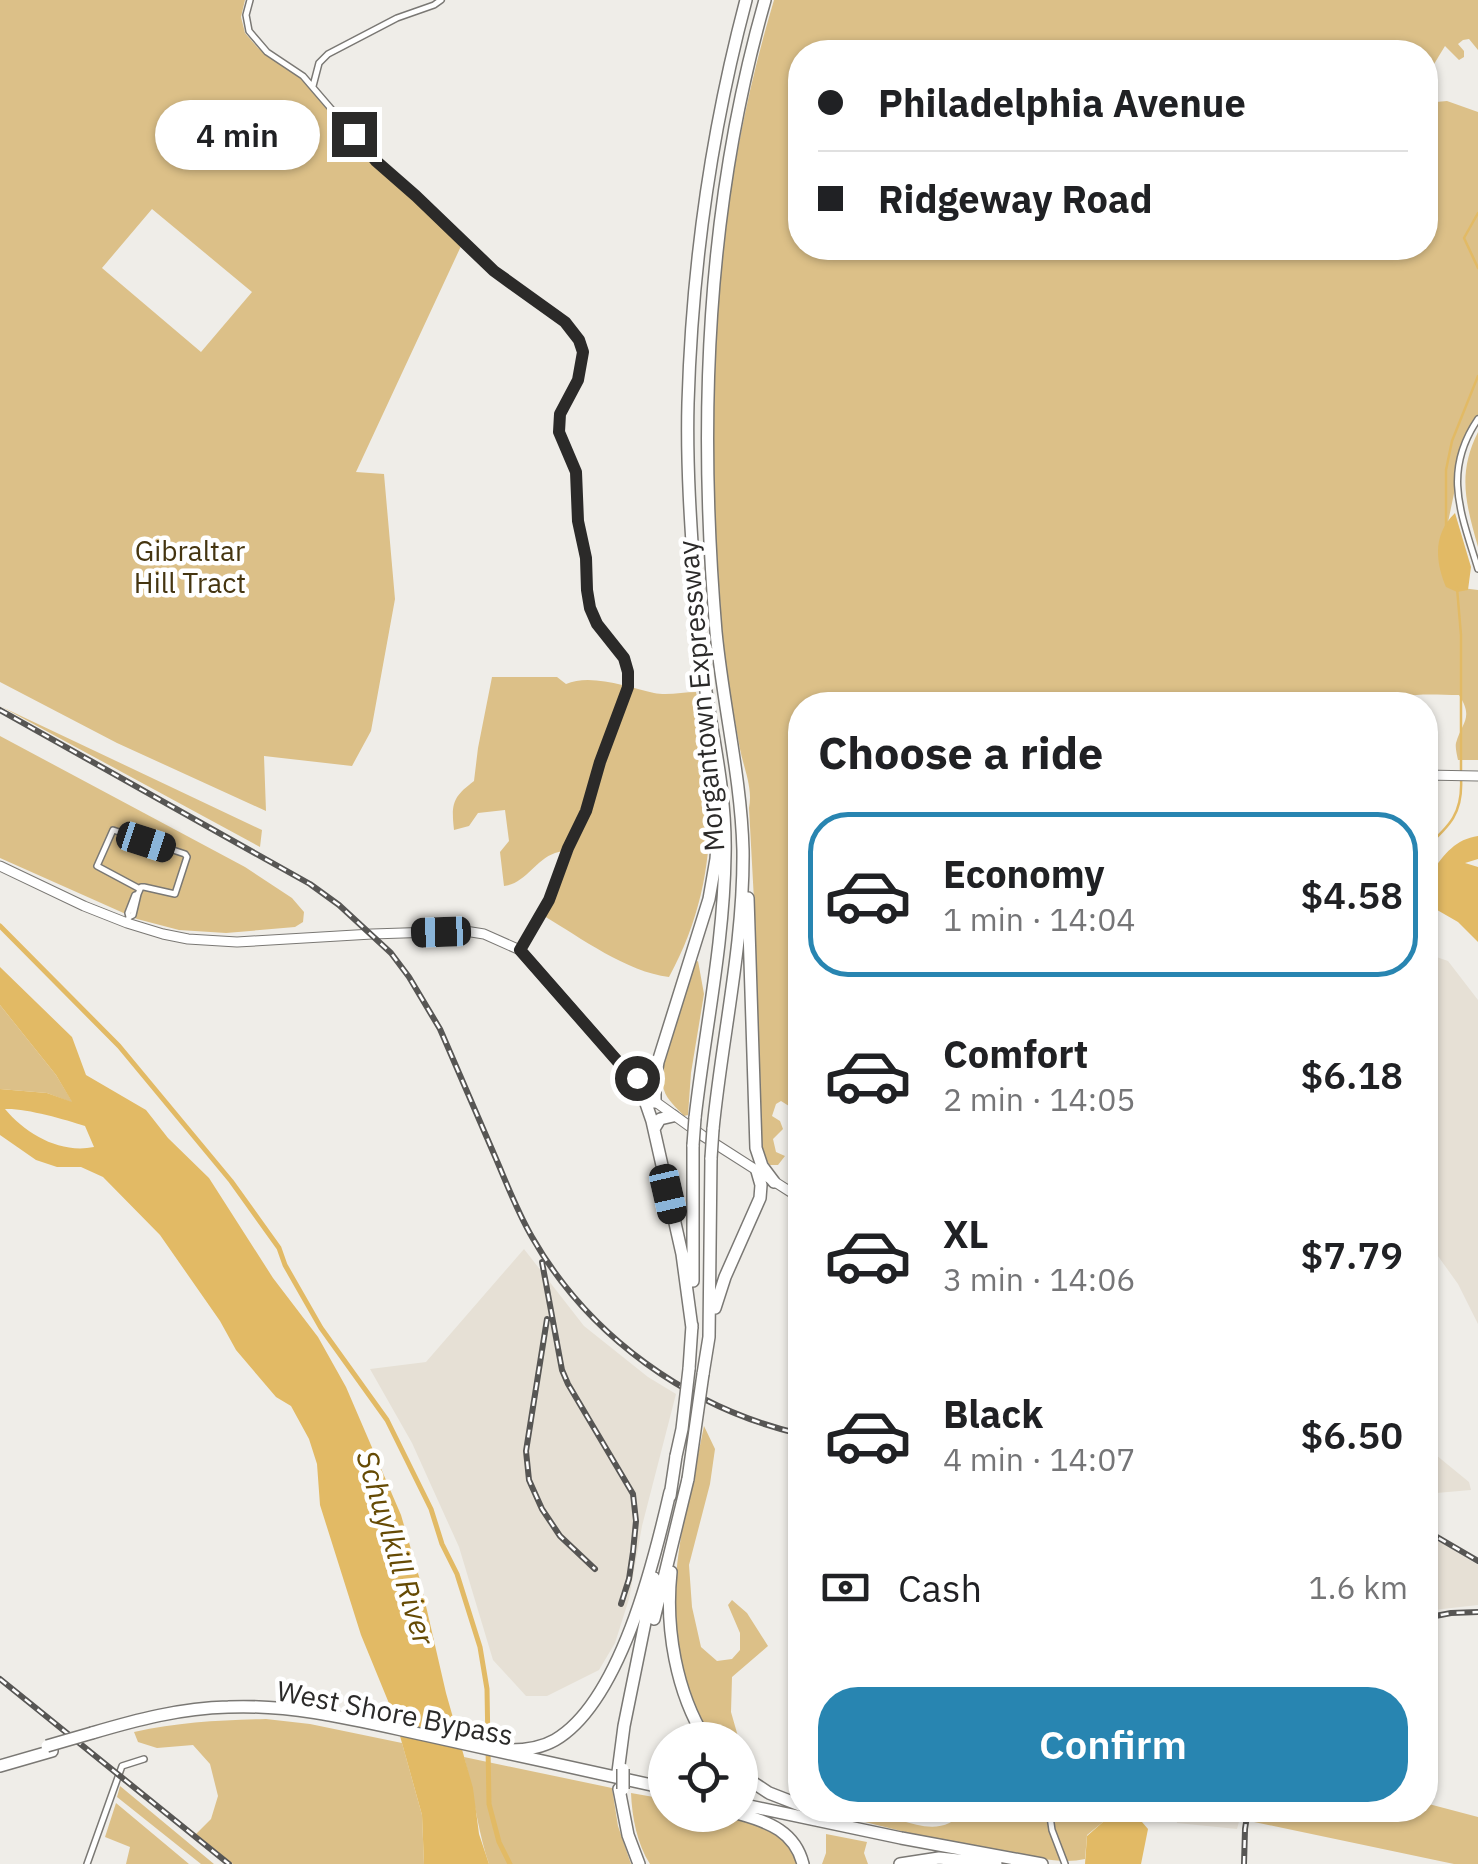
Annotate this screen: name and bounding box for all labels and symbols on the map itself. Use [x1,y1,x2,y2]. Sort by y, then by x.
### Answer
callout: 4 min [154,99,319,169]
route end [332,112,377,157]
park label: Gibraltar Hill Tract [134,532,246,601]
street label: Morgantown Expressway [668,539,733,853]
car [113,818,179,866]
car [410,916,472,948]
route start [615,1056,660,1101]
car [647,1161,689,1227]
water label: Schuylkill River [348,1446,445,1651]
street label: West Shore Bypass [274,1671,516,1754]

